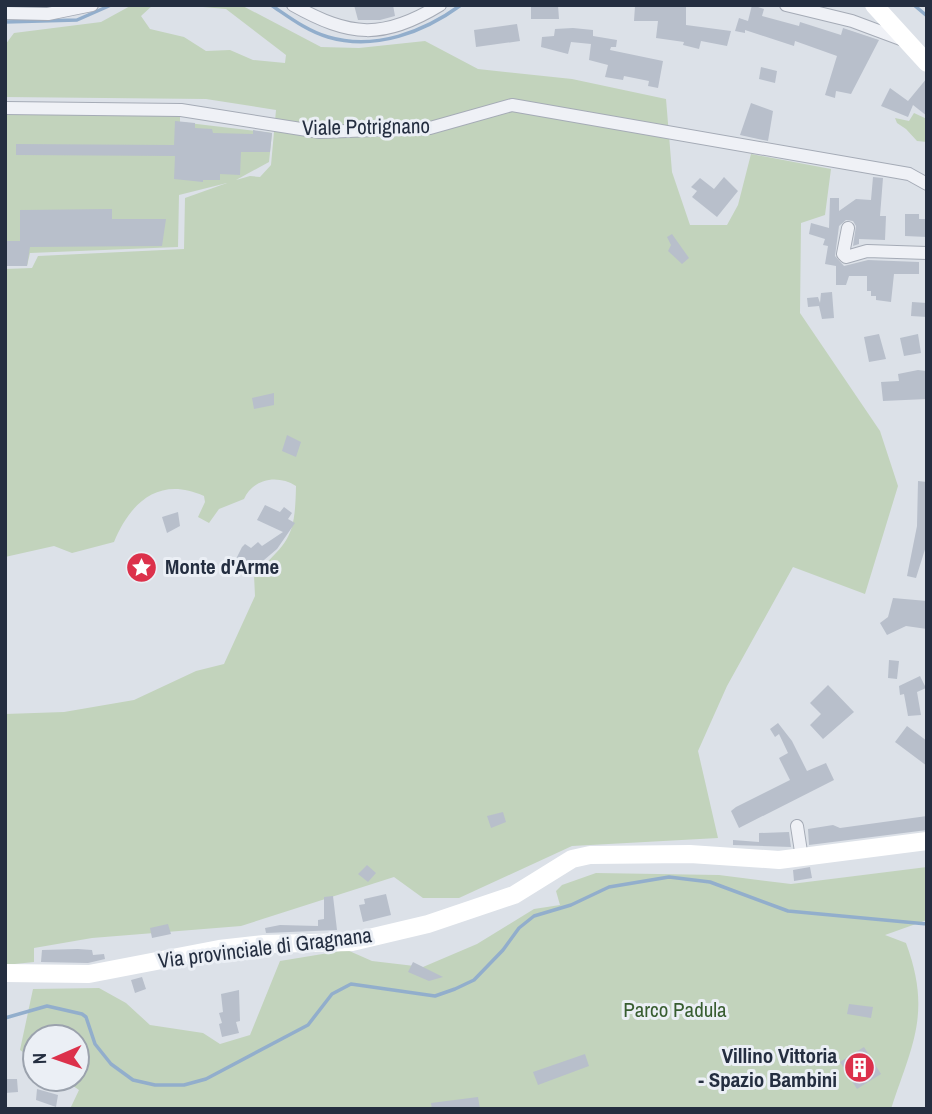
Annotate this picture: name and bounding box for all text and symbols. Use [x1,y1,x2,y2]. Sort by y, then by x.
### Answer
street label: Viale Potrignano [302,111,430,142]
place icon: Monte d'Arme [125,550,159,584]
place label: Monte d'Arme [165,552,279,581]
street label: Via provinciale di Gragnana [156,920,374,975]
park label: Parco Padula [623,995,727,1024]
north arrow [21,1023,91,1093]
place label: Villino Vittoria - Spazio Bambini [698,1041,837,1094]
building icon: Villino Vittoria - Spazio Bambini [843,1051,877,1085]
text: N [26,1053,52,1065]

